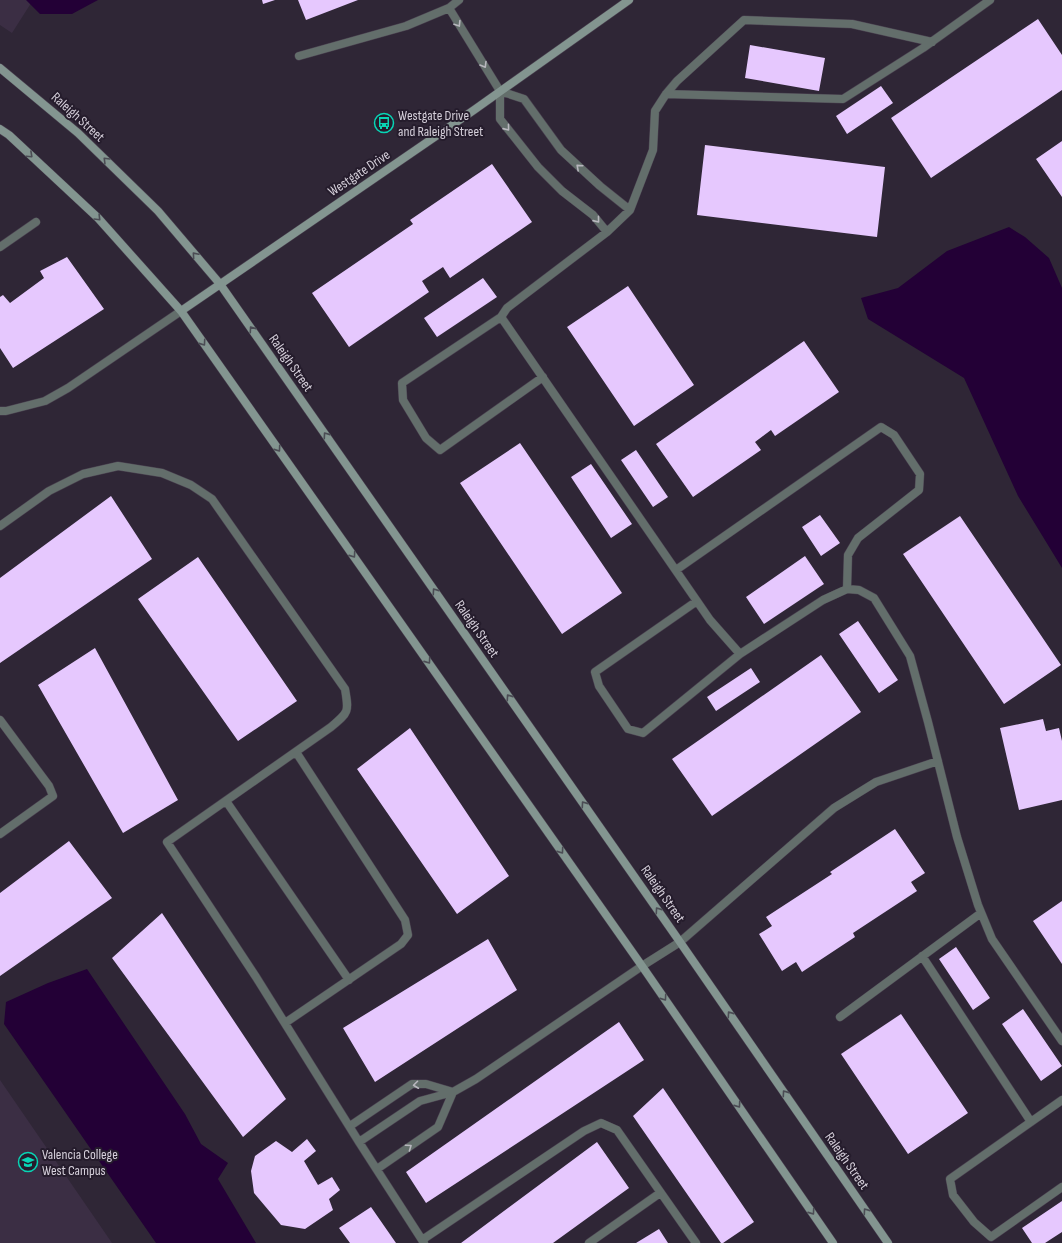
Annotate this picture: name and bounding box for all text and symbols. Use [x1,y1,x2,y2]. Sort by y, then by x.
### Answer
one-way arrow [454,20,461,27]
one-way arrow [479,61,486,68]
street label: Raleigh Street [48,89,108,145]
place label: Westgate Drive and Raleigh Street [398,107,483,140]
bus stop icon: Westgate Drive and Raleigh Street [373,112,395,134]
one-way arrow [502,123,509,130]
street label: Westgate Drive [325,146,393,200]
one-way arrow [25,150,33,157]
one-way arrow [103,157,111,165]
one-way arrow [576,164,584,172]
one-way arrow [93,213,101,221]
one-way arrow [593,216,600,223]
one-way arrow [192,252,199,259]
one-way arrow [249,326,257,333]
street label: Raleigh Street [265,331,317,395]
one-way arrow [198,338,205,345]
one-way arrow [324,433,331,440]
one-way arrow [273,445,281,452]
one-way arrow [348,551,356,558]
one-way arrow [433,588,440,595]
street label: Raleigh Street [451,597,503,661]
one-way arrow [423,657,430,664]
one-way arrow [506,694,514,701]
one-way arrow [581,801,589,808]
one-way arrow [556,846,563,853]
street label: Raleigh Street [637,862,689,926]
one-way arrow [656,908,663,915]
one-way arrow [659,994,667,1001]
one-way arrow [728,1012,735,1019]
one-way arrow [413,1080,419,1089]
one-way arrow [783,1091,790,1098]
one-way arrow [733,1101,740,1108]
street label: Raleigh Street [821,1129,873,1193]
one-way arrow [405,1144,412,1152]
place label: Valencia College West Campus [42,1146,118,1179]
school or university icon: Valencia College West Campus [17,1151,39,1173]
one-way arrow [807,1208,814,1215]
one-way arrow [863,1208,871,1215]

